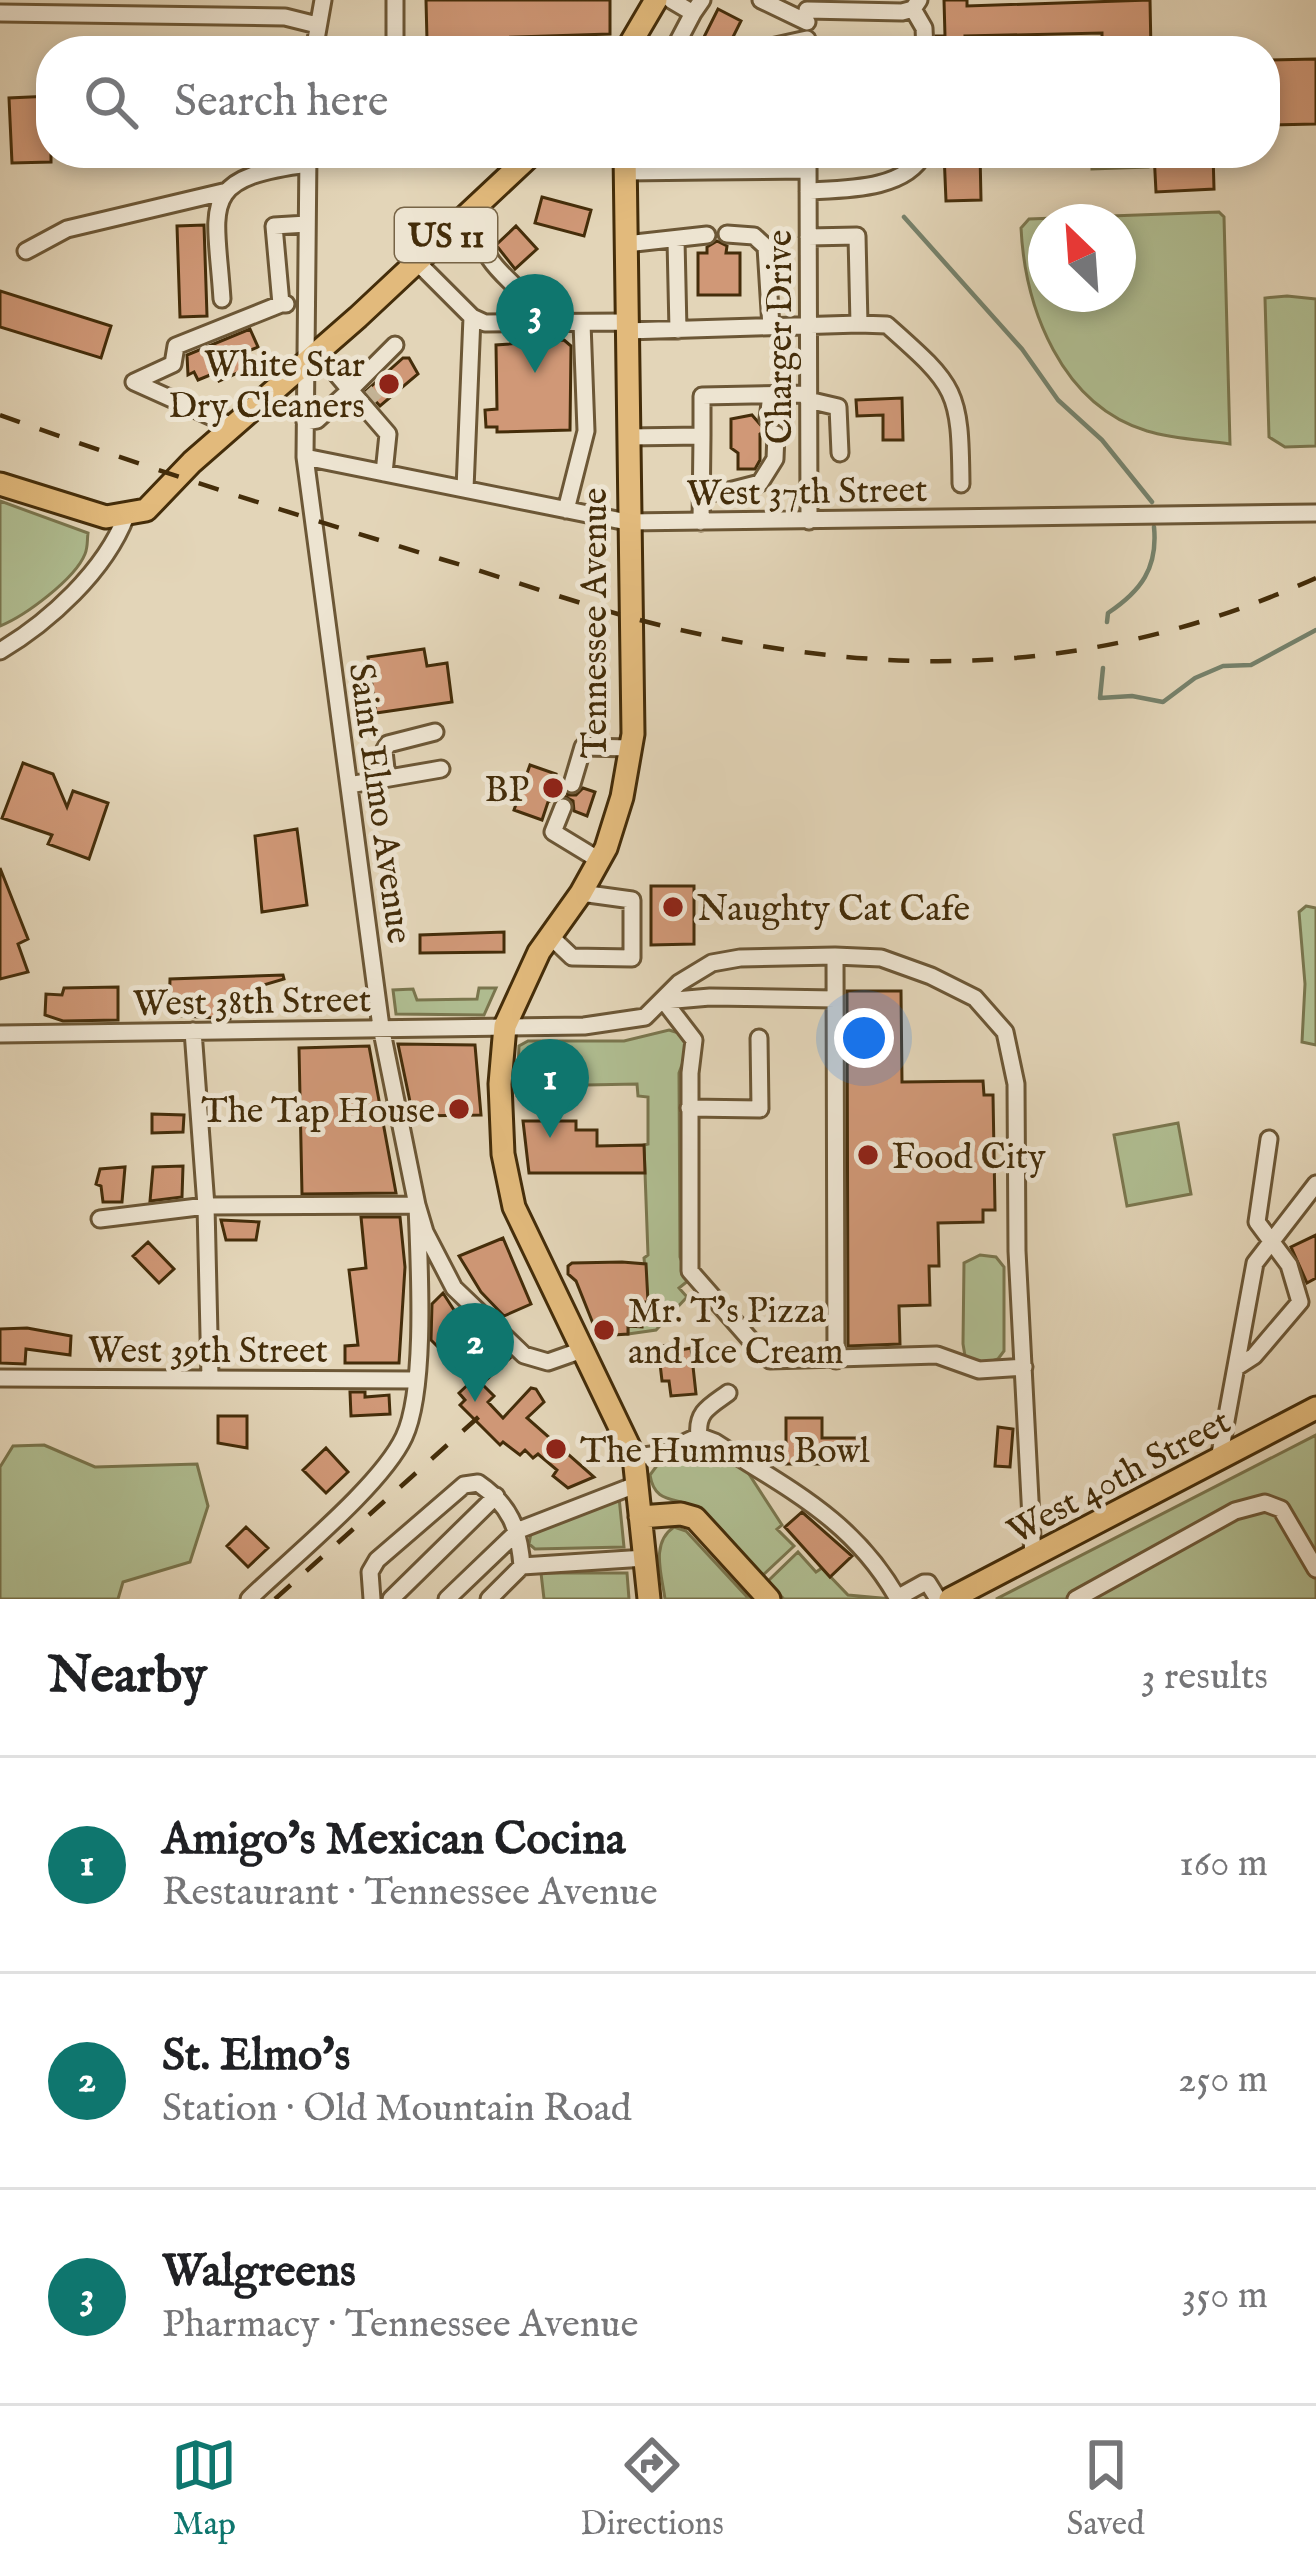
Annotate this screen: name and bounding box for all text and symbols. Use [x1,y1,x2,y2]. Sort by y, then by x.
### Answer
search box [36,36,1280,168]
icon: search [78,69,144,135]
text: Search here [174,74,388,131]
north arrow [1028,204,1136,312]
road number: US 11 [395,208,497,262]
street label: Charger Drive [758,230,804,444]
pin: 3 [496,274,574,373]
place label: White Star Dry Cleaners [168,343,365,430]
marker: White Star Dry Cleaners [376,371,402,397]
street label: West 37th Street [686,468,928,518]
street label: Tennessee Avenue [573,488,619,758]
street label: Saint Elmo Avenue [337,660,421,947]
place label: BP [485,768,529,814]
marker: BP [540,775,566,801]
place label: Naughty Cat Cafe [697,887,970,933]
marker: Naughty Cat Cafe [660,894,686,920]
street label: West 38th Street [133,978,372,1028]
your location [834,1008,894,1068]
pin: 1 [511,1039,589,1138]
place label: The Tap House [201,1089,435,1135]
marker: The Tap House [446,1096,472,1122]
place label: Food City [892,1135,1046,1181]
marker: Food City [855,1142,881,1168]
place label: Mr. T's Pizza and Ice Cream [628,1289,844,1376]
pin: 2 [436,1303,514,1402]
marker: Mr. T's Pizza and Ice Cream [591,1317,617,1343]
street label: West 39th Street [88,1329,328,1375]
street label: West 40th Street [1000,1400,1239,1556]
place label: The Hummus Bowl [580,1429,870,1475]
marker: The Hummus Bowl [543,1436,569,1462]
text: Nearby [48,1645,207,1710]
text: 3 results [1141,1653,1268,1702]
text: Amigo's Mexican Cocina [162,1812,626,1869]
text: 1 [80,1840,94,1889]
text: 160 m [1179,1840,1268,1889]
text: Restaurant · Tennessee Avenue [162,1869,658,1918]
text: St. Elmo's [162,2028,350,2085]
text: 2 [78,2056,96,2105]
text: 250 m [1178,2056,1268,2105]
text: Station · Old Mountain Road [162,2085,631,2134]
text: Walgreens [162,2244,356,2301]
text: 3 [80,2272,94,2321]
text: 350 m [1182,2272,1268,2321]
text: Pharmacy · Tennessee Avenue [162,2301,638,2350]
tab: Map [171,2432,237,2546]
tab: Directions [580,2432,724,2546]
tab: Saved [1067,2432,1145,2546]

